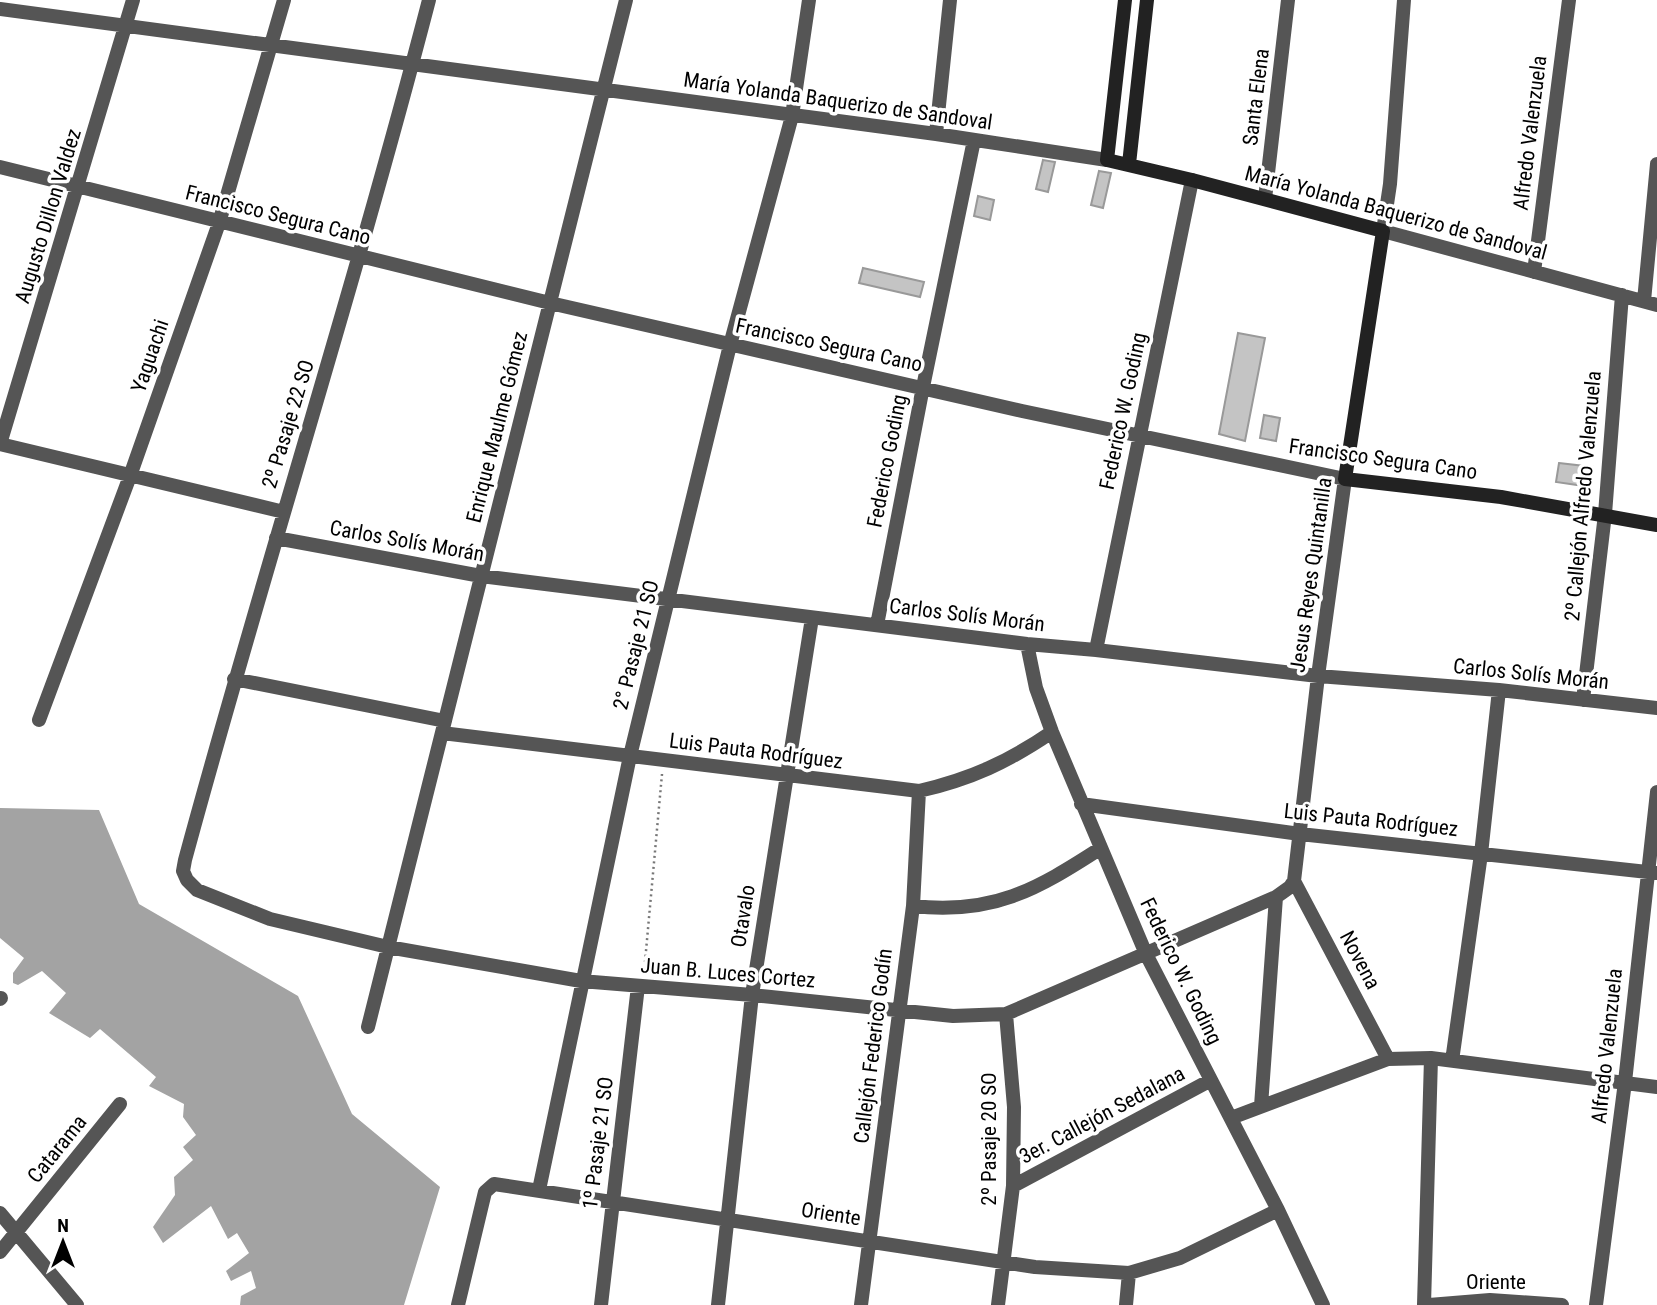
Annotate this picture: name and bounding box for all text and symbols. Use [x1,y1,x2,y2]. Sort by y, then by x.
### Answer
street label: Santa Elena [1238,47,1274,147]
street label: Alfredo Valenzuela [1509,54,1551,212]
street label: María Yolanda Baquerizo de Sandoval [682,67,994,135]
street label: Augusto Dillon Valdez [10,126,86,306]
street label: María Yolanda Baquerizo de Sandoval [1242,161,1550,265]
street label: Francisco Segura Cano [183,180,373,250]
street label: Francisco Segura Cano [734,314,924,376]
street label: Yaguachi [126,316,174,396]
street label: Enrique Maulme Gómez [462,329,532,525]
street label: Federico W. Goding [1095,330,1151,492]
street label: 2º Pasaje 22 SO [257,357,319,491]
street label: 2º Callejón Alfredo Valenzuela [1560,370,1606,622]
street label: Federico Goding [862,392,912,530]
street label: Francisco Segura Cano [1287,434,1479,484]
street label: Jesus Reyes Quintanilla [1285,476,1337,674]
street label: Carlos Solís Morán [328,516,486,566]
street label: 2° Pasaje 21 SO [608,578,664,712]
street label: Carlos Solís Morán [888,594,1046,636]
street label: Carlos Solís Morán [1452,654,1610,694]
street label: Luis Pauta Rodríguez [668,728,844,774]
street label: Luis Pauta Rodríguez [1283,799,1459,841]
street label: Otavalo [726,883,760,949]
street label: Federico W. Goding [1135,894,1227,1048]
street label: Novena [1335,927,1385,993]
street label: Callejón Federico Godín [849,947,897,1145]
street label: Juan B. Luces Cortez [640,953,816,993]
street label: Alfredo Valenzuela [1587,967,1627,1125]
street label: 3er. Callejón Sedalana [1015,1061,1189,1169]
street label: 2º Pasaje 20 SO [977,1072,1001,1206]
street label: 1º Pasaje 21 SO [578,1075,618,1211]
street label: Catarama [22,1110,92,1188]
street label: Oriente [800,1197,863,1231]
north arrow [28,1207,98,1277]
text: N [57,1214,69,1237]
street label: Oriente [1466,1270,1526,1294]

